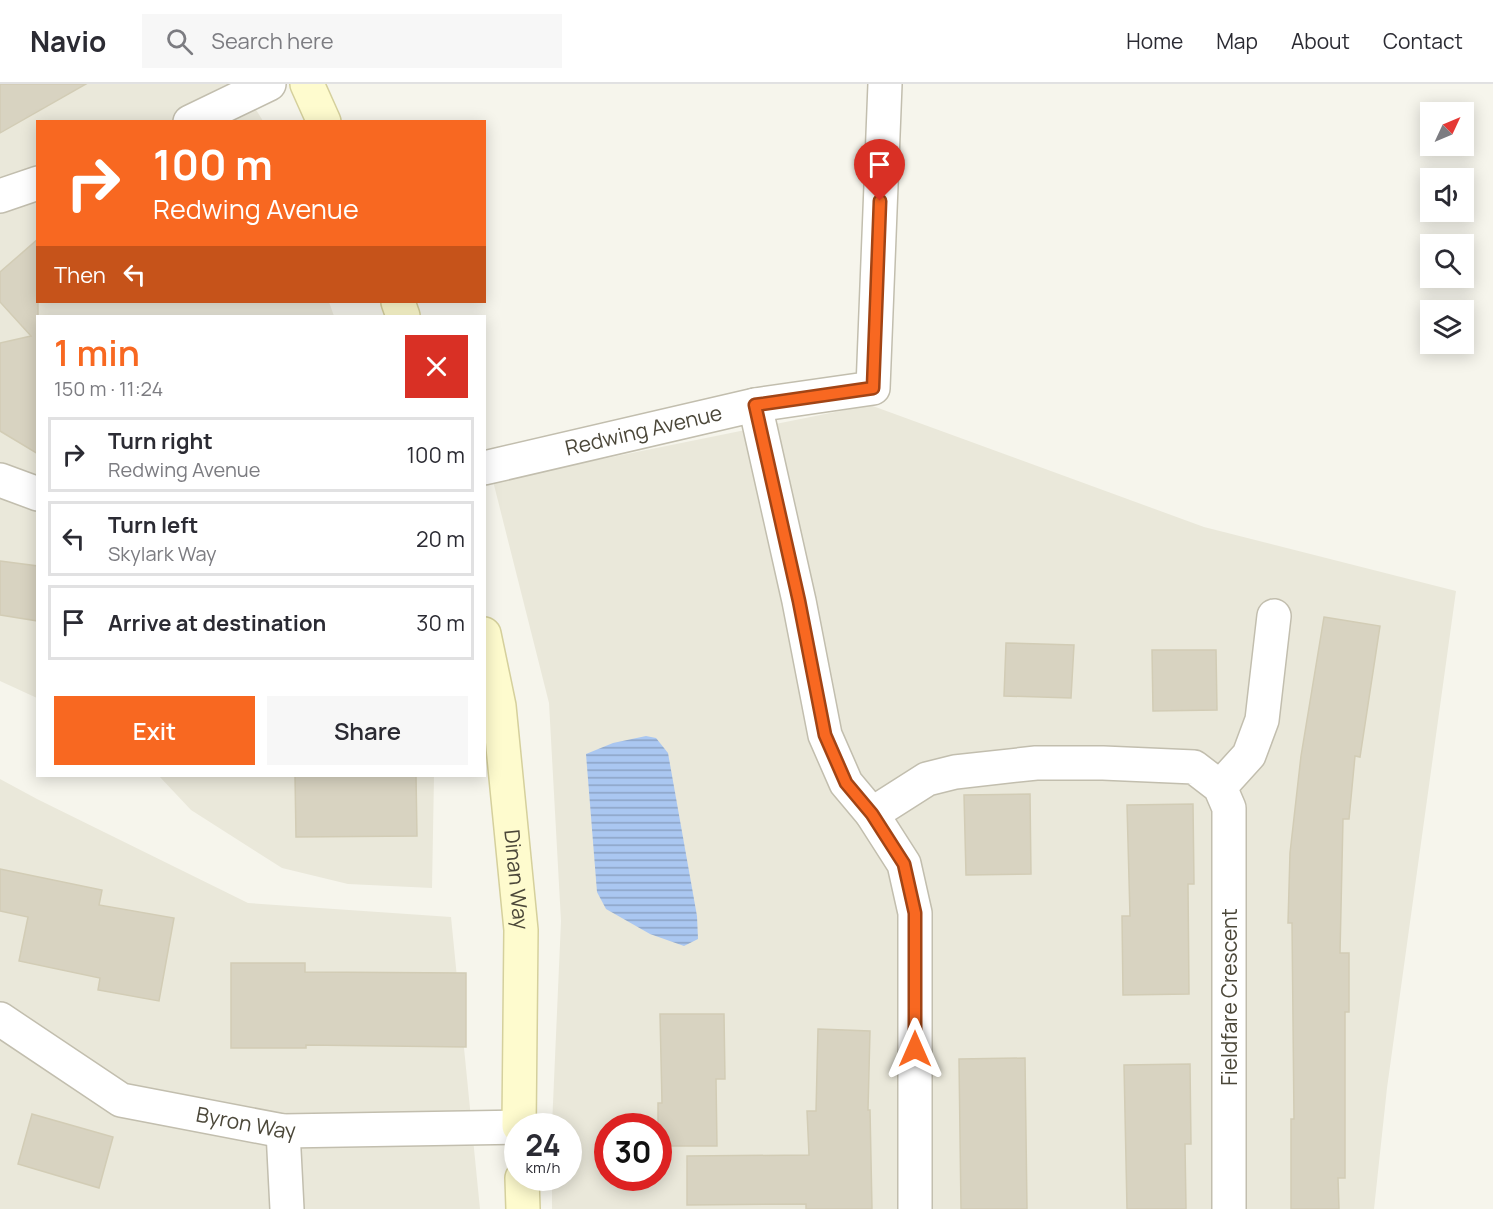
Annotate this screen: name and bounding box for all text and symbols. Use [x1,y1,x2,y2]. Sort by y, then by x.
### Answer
search box [142,14,562,68]
text: Navio [30,22,106,60]
icon: search [163,25,196,58]
text: Search here [211,26,334,56]
text: Home [1126,27,1183,55]
text: Map [1216,27,1258,55]
text: About [1291,27,1350,55]
text: Contact [1383,27,1463,55]
north arrow [1420,102,1474,156]
map controls [1420,102,1474,354]
text: 100 m [153,135,273,193]
pin [854,139,905,201]
icon: right [54,144,132,222]
icon: arrive [863,148,896,181]
button: sound [1420,168,1474,222]
text: Redwing Avenue [153,190,359,227]
button: search [1420,234,1474,288]
icon: left [118,258,151,291]
text: Then [54,260,106,290]
button: layers [1420,300,1474,354]
text: 1 min [54,328,140,377]
button: close [405,335,468,398]
text: 150 m · 11:24 [54,375,163,402]
street label: Redwing Avenue [562,398,725,462]
text: Turn right [108,426,213,456]
icon: right [57,438,90,471]
text: 100 m [407,440,465,470]
text: Redwing Avenue [108,456,260,483]
text: Turn left [108,510,198,540]
icon: left [57,522,90,555]
text: 20 m [416,524,465,554]
text: Skylark Way [108,540,217,567]
icon: arrive [57,606,90,639]
text: Arrive at destination [108,608,326,638]
text: 30 m [416,608,465,638]
button: Exit [54,696,255,765]
button: Share [267,696,468,765]
street label: Dinan Way [498,828,536,931]
street label: Fieldfare Crescent [1215,908,1243,1086]
position arrow [883,1017,947,1081]
street label: Byron Way [194,1100,296,1144]
speed limit sign: 30 [594,1113,672,1191]
text: 24 [525,1124,561,1165]
text: km/h [526,1157,560,1178]

